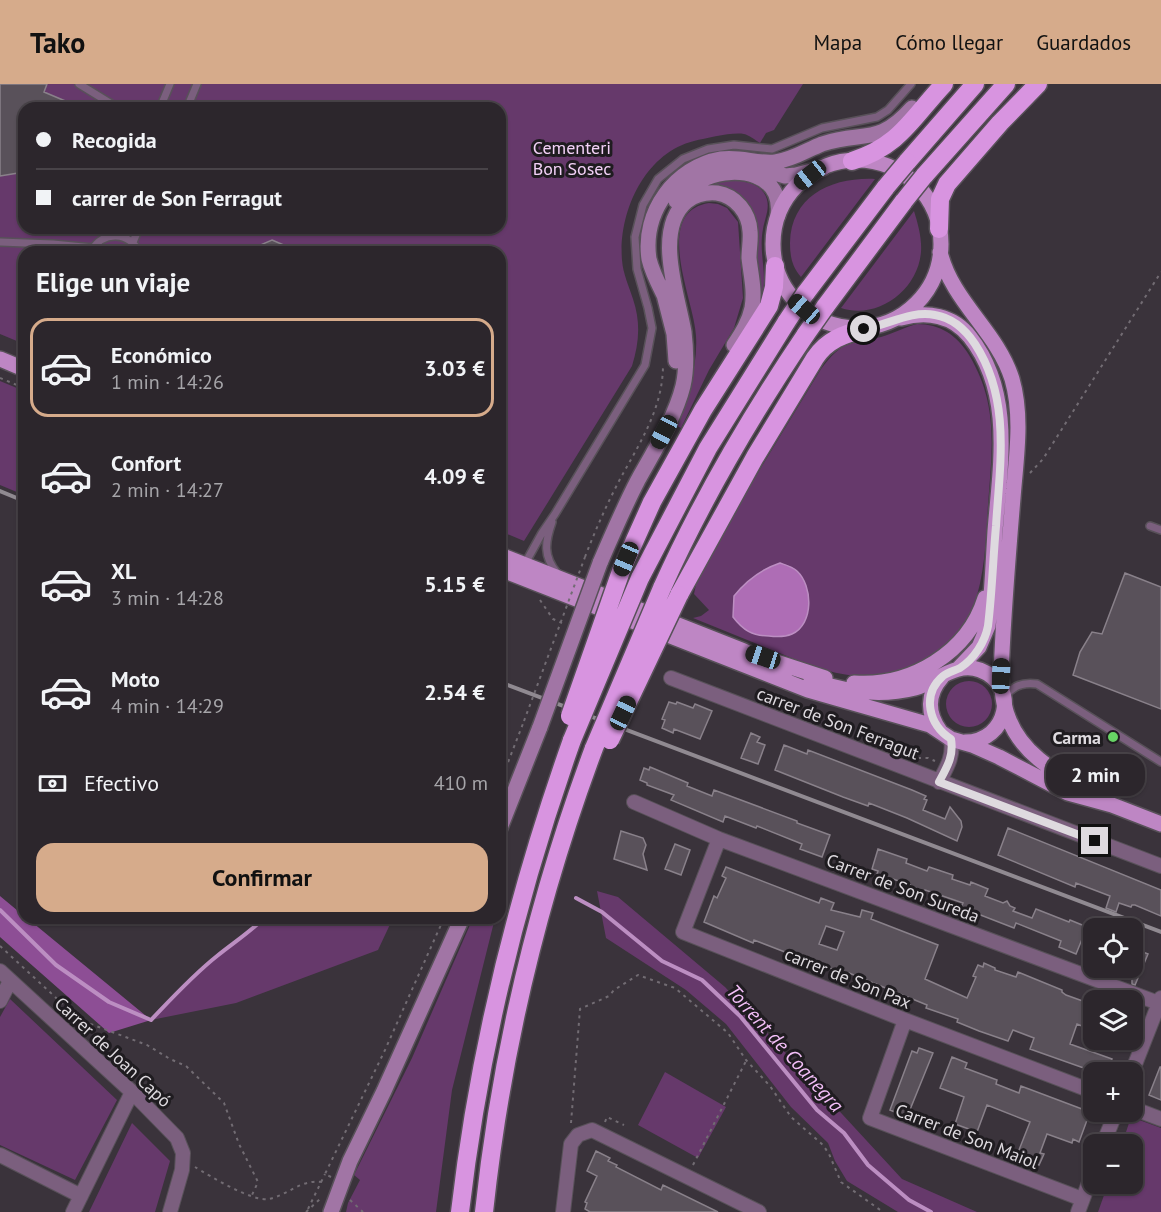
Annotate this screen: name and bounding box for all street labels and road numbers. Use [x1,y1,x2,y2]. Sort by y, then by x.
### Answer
street label: carrer de Son Ferragut [754,681,922,765]
street label: Carrer de Son Sureda [823,848,983,928]
street label: carrer de Son Pax [781,942,915,1014]
street label: Carrer de Joan Capó [50,992,176,1112]
street label: Carrer de Son Maiol [892,1098,1043,1174]

